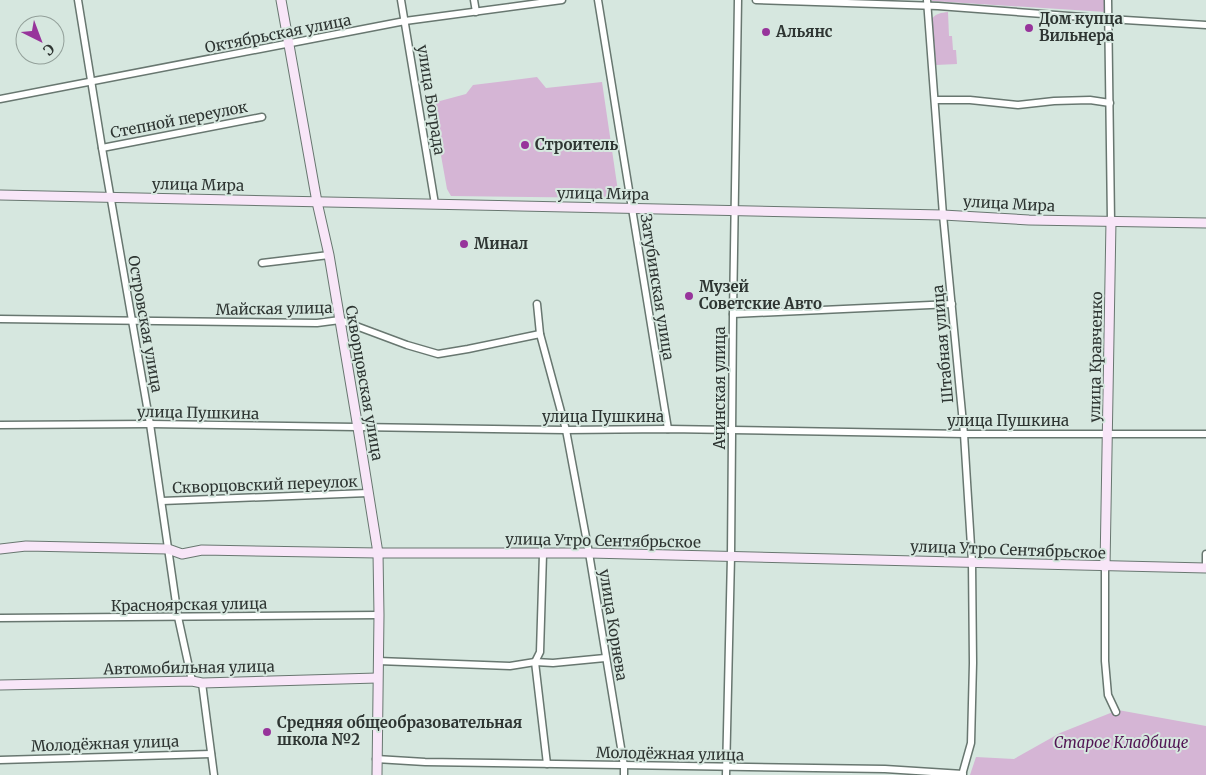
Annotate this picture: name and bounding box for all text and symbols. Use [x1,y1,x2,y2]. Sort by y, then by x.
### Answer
place label: Дом купца Вильнера [1039,9,1124,45]
street label: Октябрьская улица [203,10,353,57]
north arrow [15,15,65,65]
place label: Альянс [775,22,833,41]
marker: Дом купца Вильнера [1023,22,1035,34]
marker: Альянс [760,26,772,38]
text: С [39,40,58,59]
street label: улица Бограда [413,43,450,156]
street label: Степной переулок [109,97,250,142]
place label: Строитель [535,135,619,154]
marker: Строитель [519,139,531,151]
street label: улица Мира [152,174,244,195]
street label: улица Мира [557,183,649,204]
street label: улица Мира [963,192,1056,215]
street label: Затубинская улица [637,212,678,362]
place label: Минал [474,234,528,253]
marker: Минал [458,238,470,250]
street label: Островская улица [124,254,167,394]
place label: Музей Советские Авто [699,277,822,313]
street label: Штабная улица [928,284,957,404]
marker: Музей Советские Авто [683,290,695,302]
street label: улица Кравченко [1085,291,1106,423]
street label: Майская улица [215,298,333,319]
street label: Скворцовская улица [341,304,388,462]
street label: Ачинская улица [710,326,729,451]
street label: улица Пушкина [137,402,259,423]
street label: улица Пушкина [542,407,664,426]
street label: улица Пушкина [947,411,1069,430]
street label: Скворцовский переулок [172,472,358,497]
street label: улица Утро Сентябрьское [505,529,701,552]
street label: улица Утро Сентябрьское [910,537,1106,562]
street label: улица Корнева [595,568,632,682]
street label: Красноярская улица [111,594,267,615]
street label: Автомобильная улица [102,657,275,679]
place label: Средняя общеобразовательная школа №2 [277,713,522,749]
marker: Средняя общеобразовательная школа №2 [261,726,273,738]
street label: Молодёжная улица [31,731,179,756]
park label: Старое Кладбище [1054,733,1189,752]
street label: Молодёжная улица [596,743,744,764]

